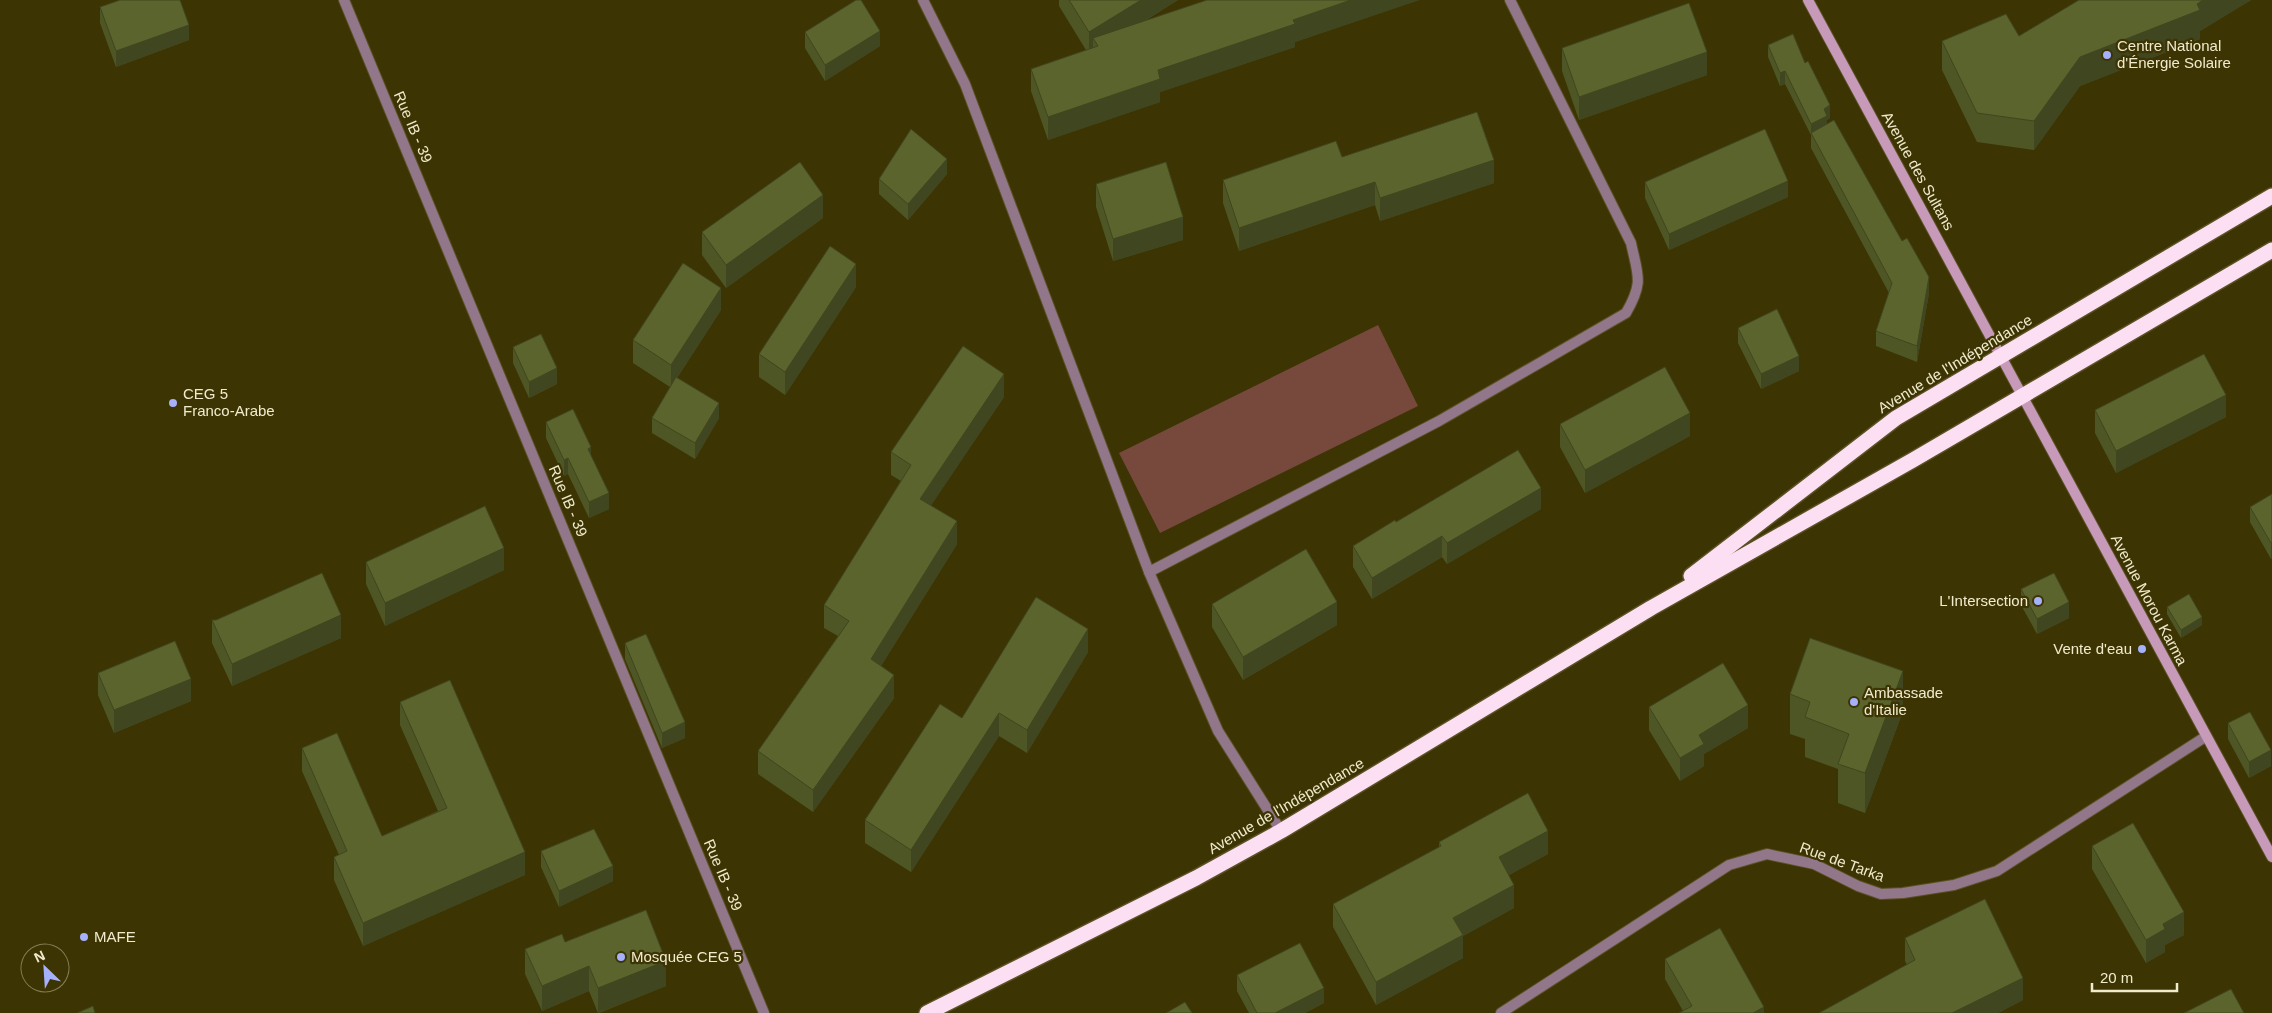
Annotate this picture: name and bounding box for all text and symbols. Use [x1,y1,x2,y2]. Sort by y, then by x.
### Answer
place label: Centre National d'Énergie Solaire [2117,37,2231,71]
marker: Centre National d'Énergie Solaire [2101,49,2113,61]
street label: Rue IB - 39 [391,89,436,165]
street label: Avenue des Sultans [1879,108,1958,233]
street label: Avenue de l'Indépendance [1875,311,2035,416]
place label: CEG 5 Franco-Arabe [183,385,275,419]
marker: CEG 5 Franco-Arabe [167,397,179,409]
street label: Rue IB - 39 [546,463,591,539]
street label: Avenue Morou Karma [2108,531,2191,669]
place label: L'Intersection [1939,592,2028,609]
marker: L'Intersection [2032,595,2044,607]
place label: Vente d'eau [2053,640,2132,657]
marker: Vente d'eau [2136,643,2148,655]
place label: Ambassade d'Italie [1864,684,1943,718]
marker: Ambassade d'Italie [1848,696,1860,708]
street label: Avenue de l'Indépendance [1205,754,1367,857]
street label: Rue IB - 39 [701,837,746,913]
street label: Rue de Tarka [1797,838,1887,885]
place label: MAFE [94,928,136,945]
marker: MAFE [78,931,90,943]
north arrow [20,943,70,993]
text: N [32,947,47,966]
place label: Mosquée CEG 5 [631,948,742,965]
marker: Mosquée CEG 5 [615,951,627,963]
scale bar [2092,960,2177,992]
text: 20 m [2100,969,2133,986]

